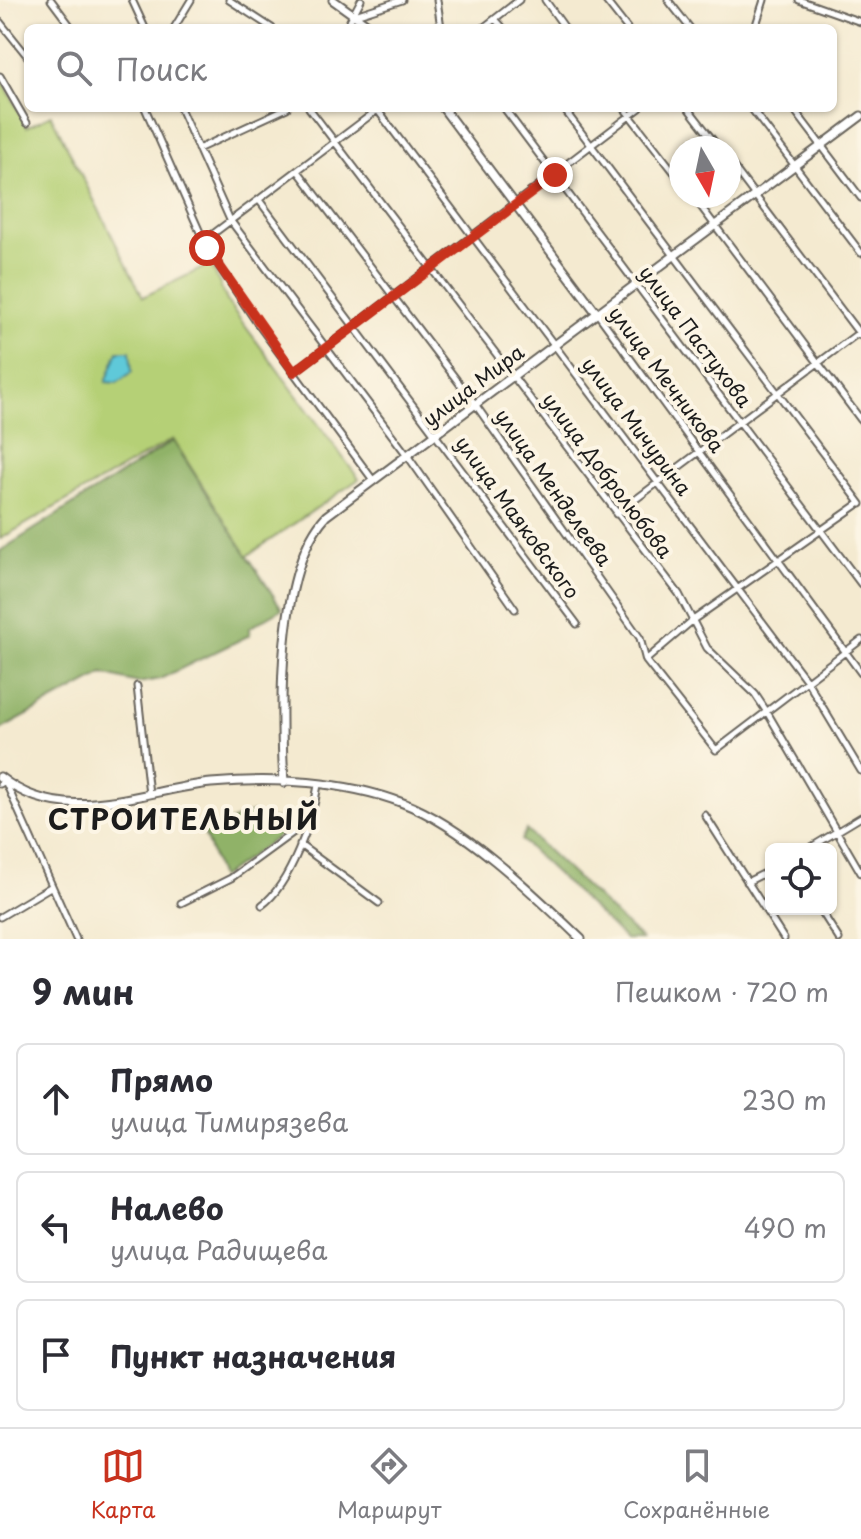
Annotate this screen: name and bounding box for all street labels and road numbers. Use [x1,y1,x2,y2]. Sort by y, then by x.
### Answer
street label: улица Пастухова [633,259,760,414]
street label: улица Мечникова [602,299,732,459]
street label: улица Мира [416,337,530,433]
street label: улица Мичурина [575,350,699,502]
street label: улица Добролюбова [536,386,681,564]
street label: улица Менделеева [488,402,620,573]
street label: улица Маяковского [449,429,587,605]

